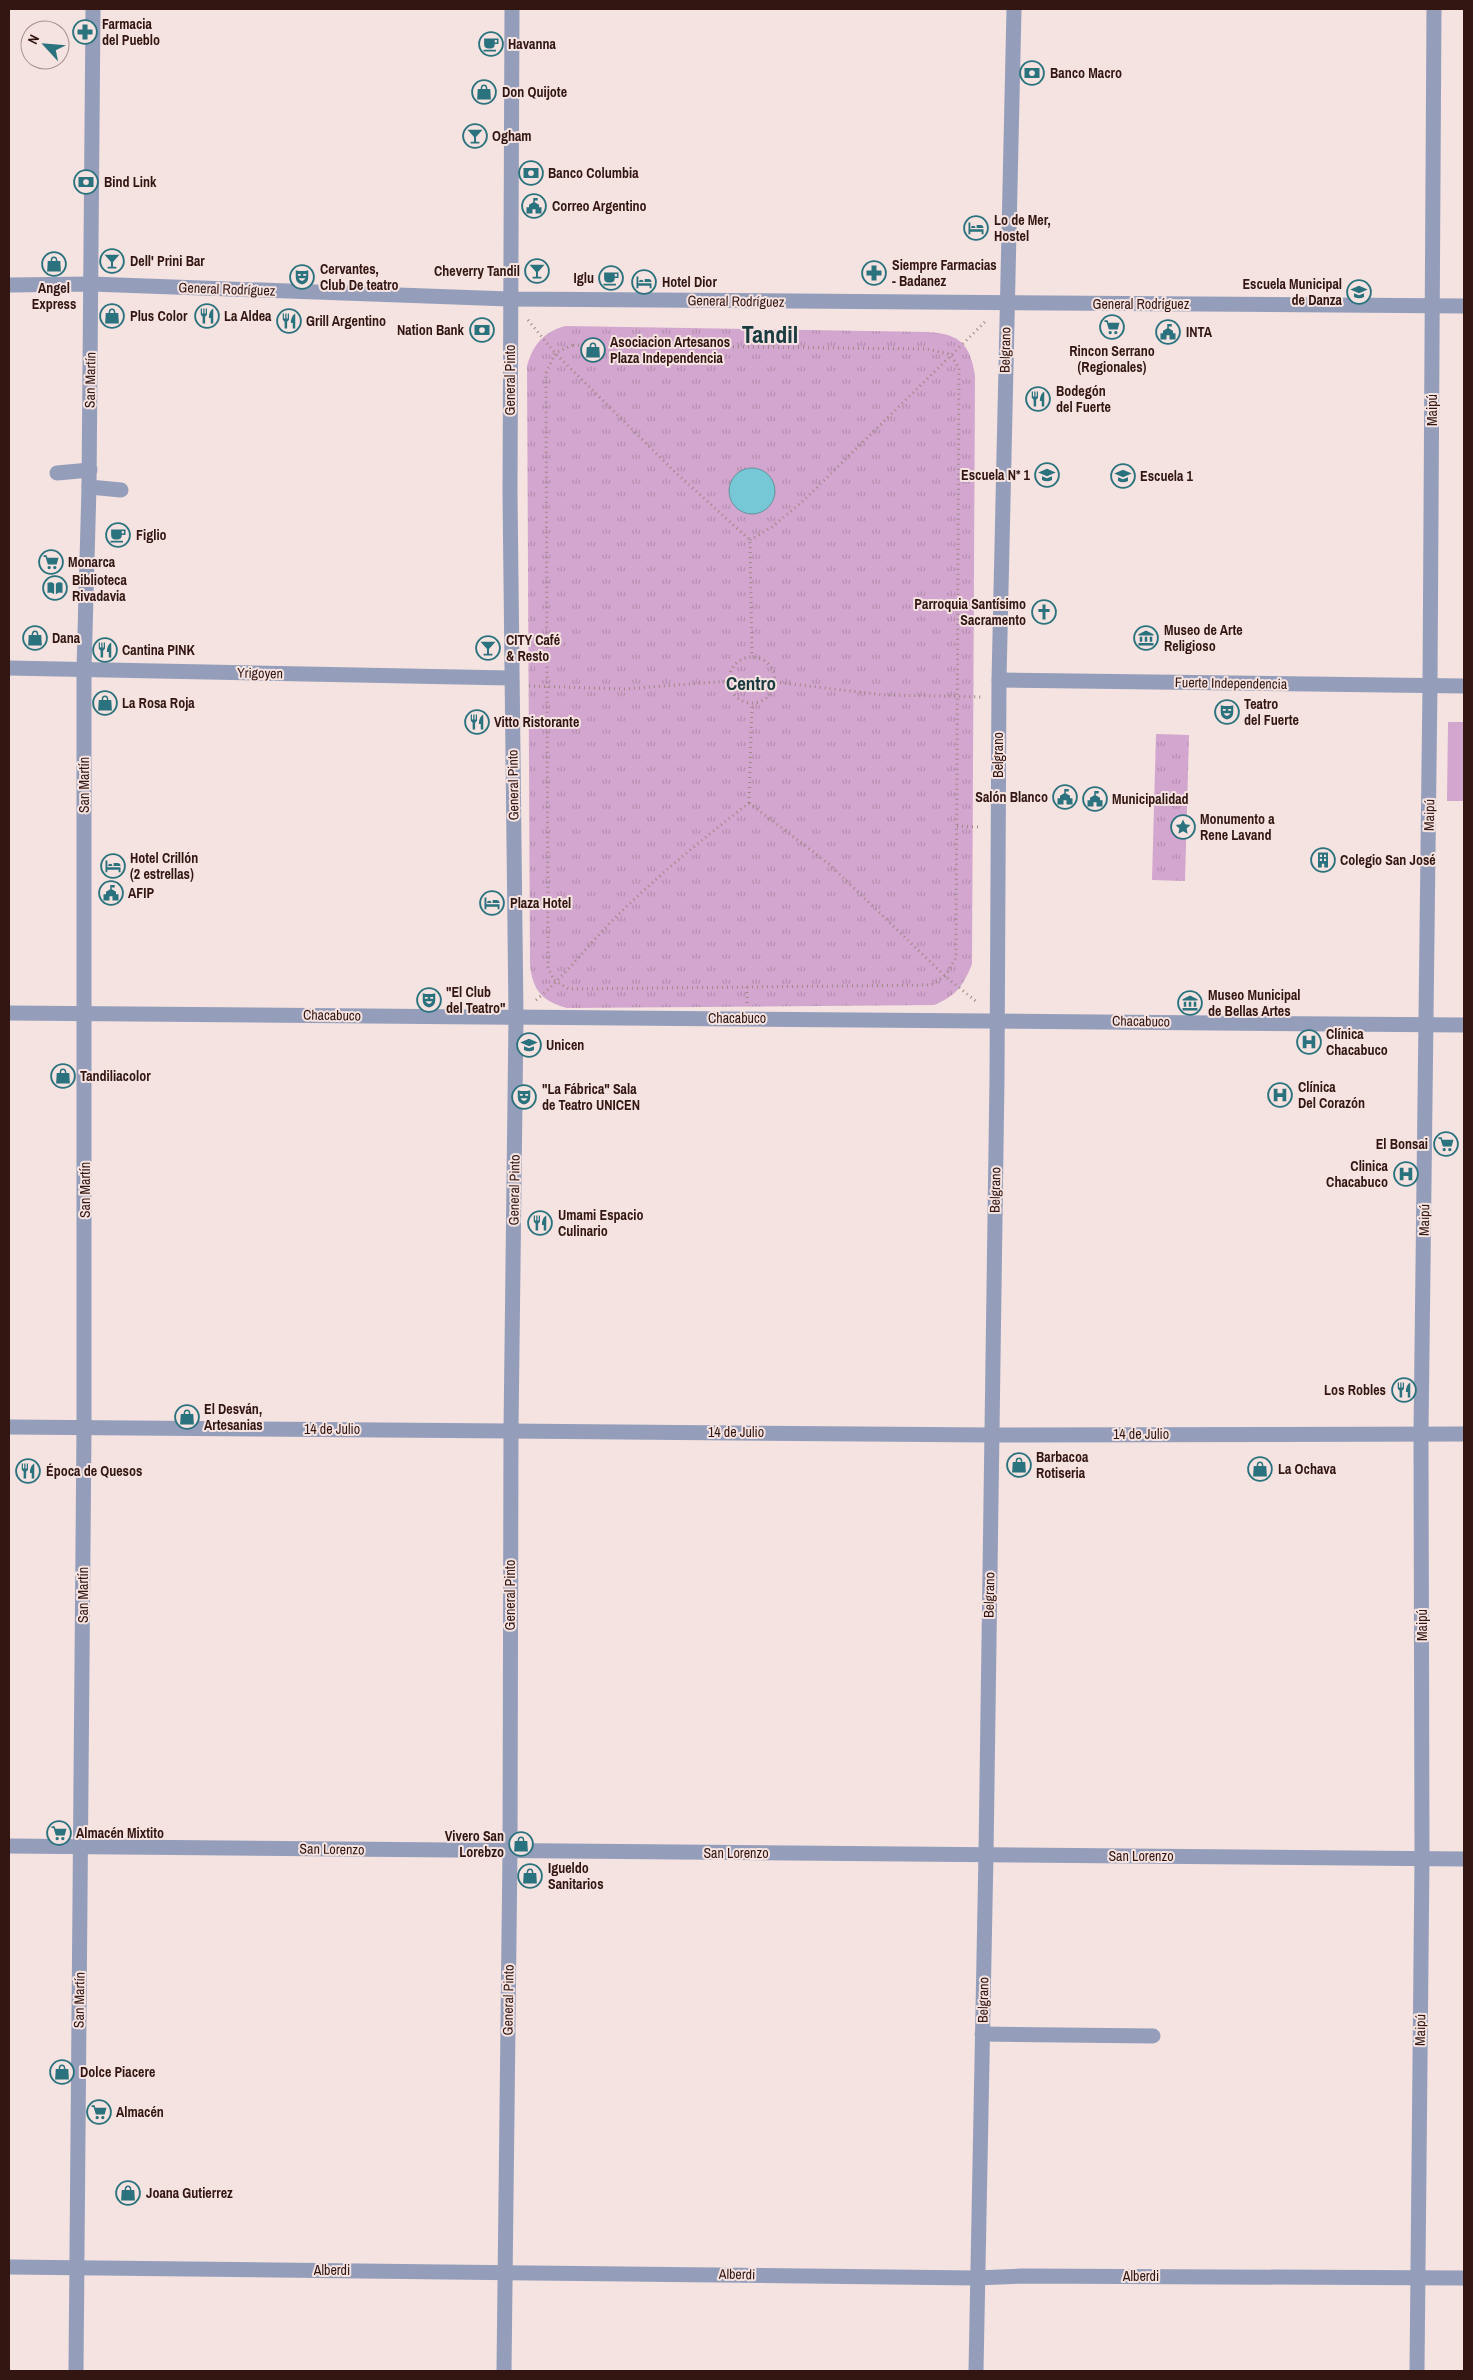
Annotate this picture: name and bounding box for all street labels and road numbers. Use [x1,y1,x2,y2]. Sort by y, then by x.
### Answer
street label: General Rodríguez [178,278,276,300]
street label: General Rodríguez [687,291,785,311]
street label: General Rodríguez [1093,295,1190,313]
street label: Belgrano [996,327,1014,373]
street label: General Pinto [501,345,519,415]
street label: San Martín [81,352,99,408]
street label: Maipú [1423,394,1441,426]
street label: Yrigoyen [237,664,283,682]
street label: Fuerte Independencia [1175,673,1288,693]
street label: Belgrano [989,732,1007,778]
street label: General Pinto [503,749,523,821]
street label: San Martín [75,757,93,813]
street label: Maipú [1420,799,1438,831]
street label: Chacabuco [303,1005,361,1025]
street label: Chacabuco [708,1009,766,1027]
street label: Chacabuco [1112,1011,1170,1031]
street label: General Pinto [504,1154,524,1226]
street label: San Martín [76,1162,94,1218]
street label: Belgrano [986,1167,1004,1213]
street label: Maipú [1415,1204,1433,1236]
street label: 14 de Julio [304,1420,360,1438]
street label: 14 de Julio [708,1423,764,1441]
street label: 14 de Julio [1113,1425,1169,1443]
street label: General Pinto [501,1560,519,1630]
street label: San Martín [74,1567,92,1623]
street label: Belgrano [980,1572,998,1618]
street label: Maipú [1413,1609,1431,1641]
street label: San Lorenzo [299,1839,365,1859]
street label: San Lorenzo [703,1844,769,1862]
street label: San Lorenzo [1108,1847,1174,1865]
street label: General Pinto [498,1964,518,2036]
street label: San Martín [70,1972,88,2028]
street label: Belgrano [974,1977,992,2023]
street label: Maipú [1411,2014,1429,2046]
street label: Alberdi [313,2261,350,2279]
street label: Alberdi [718,2265,755,2283]
street label: Alberdi [1122,2267,1159,2285]

